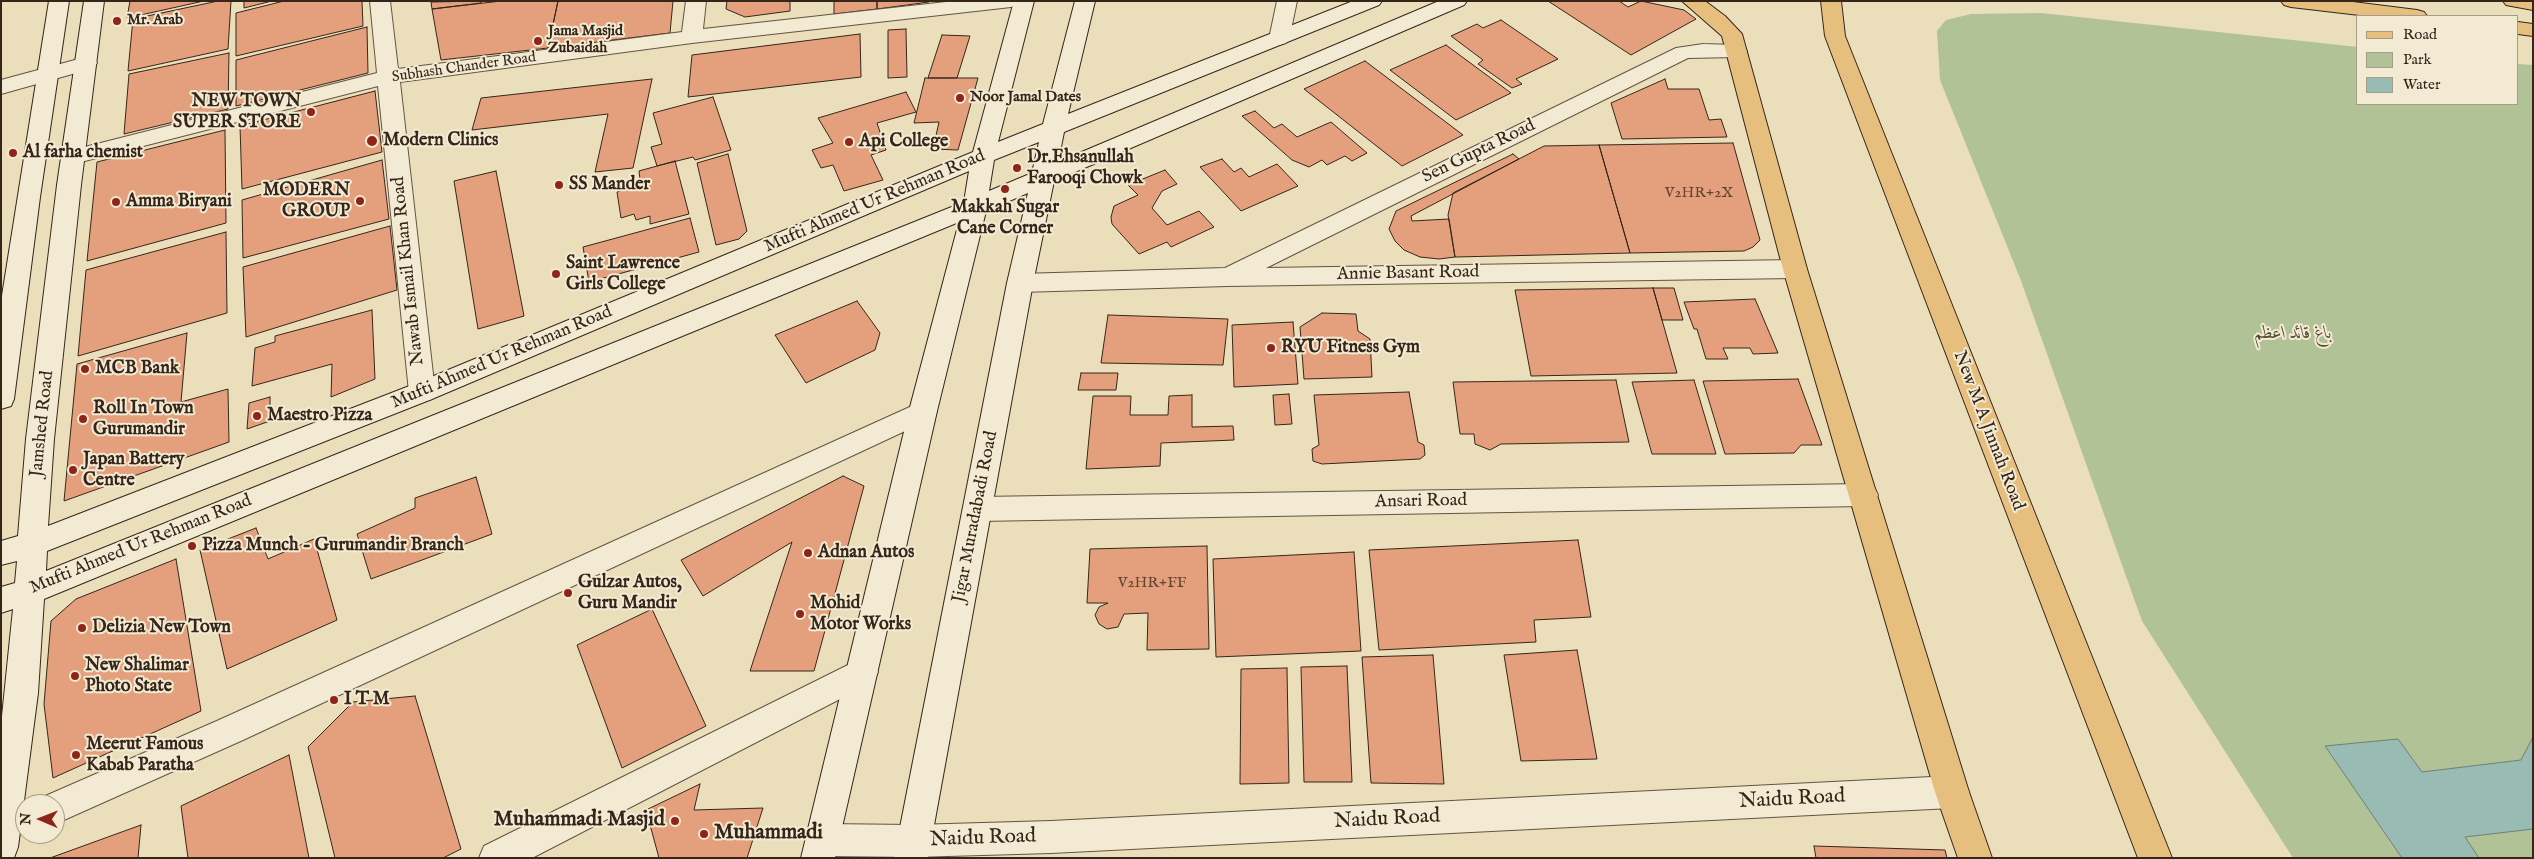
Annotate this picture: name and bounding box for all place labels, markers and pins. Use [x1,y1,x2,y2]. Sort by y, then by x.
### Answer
place label: Mr. Arab [127,12,183,30]
marker: Mr. Arab [111,15,123,27]
place label: Jama Masjid Zubaidah [548,23,623,58]
marker: Jama Masjid Zubaidah [532,35,544,47]
place label: Noor Jamal Dates [970,89,1081,107]
place label: NEW TOWN SUPER STORE [173,91,301,134]
marker: Noor Jamal Dates [954,92,966,104]
marker: NEW TOWN SUPER STORE [305,106,317,118]
place label: Modern Clinics [383,130,498,152]
place label: Api College [859,131,948,153]
marker: Modern Clinics [365,134,379,148]
marker: Api College [843,136,855,148]
place label: Al farha chemist [23,142,143,164]
marker: Al farha chemist [7,147,19,159]
place label: Dr.Ehsanullah Farooqi Chowk [1027,147,1143,190]
marker: Dr.Ehsanullah Farooqi Chowk [1011,162,1023,174]
place label: SS Mander [569,174,650,196]
marker: SS Mander [553,179,565,191]
place label: MODERN GROUP [263,180,350,222]
marker: Makkah Sugar Cane Corner [999,183,1011,195]
place label: Amma Biryani [126,191,232,213]
marker: MODERN GROUP [354,195,366,207]
marker: Amma Biryani [110,196,122,208]
place label: Makkah Sugar Cane Corner [951,197,1059,240]
place label: Saint Lawrence Girls College [566,253,680,296]
marker: Saint Lawrence Girls College [550,268,562,280]
place label: RYU Fitness Gym [1281,337,1420,359]
marker: RYU Fitness Gym [1265,342,1277,354]
place label: MCB Bank [95,358,179,380]
marker: MCB Bank [79,363,91,375]
place label: Roll In Town Gurumandir [93,398,194,440]
place label: Maestro Pizza [267,405,372,427]
marker: Maestro Pizza [251,410,263,422]
marker: Roll In Town Gurumandir [77,413,89,425]
place label: Japan Battery Centre [83,449,184,492]
marker: Japan Battery Centre [67,464,79,476]
place label: Pizza Munch - Gurumandir Branch [202,535,464,557]
marker: Pizza Munch - Gurumandir Branch [186,540,198,552]
place label: Adnan Autos [818,542,914,564]
marker: Adnan Autos [802,547,814,559]
place label: Gulzar Autos, Guru Mandir [578,572,682,614]
marker: Gulzar Autos, Guru Mandir [562,587,574,599]
place label: Mohid Motor Works [810,593,911,636]
marker: Mohid Motor Works [794,608,806,620]
place label: Delizia New Town [92,617,231,639]
marker: Delizia New Town [76,622,88,634]
place label: New Shalimar Photo State [85,655,189,698]
marker: New Shalimar Photo State [69,670,81,682]
place label: I T M [344,689,390,711]
marker: I T M [328,694,340,706]
place label: Meerut Famous Kabab Paratha [86,734,203,776]
marker: Meerut Famous Kabab Paratha [70,749,82,761]
place label: Muhammadi Masjid [494,808,665,834]
marker: Muhammadi Masjid [669,815,681,827]
place label: Muhammadi [714,821,823,847]
marker: Muhammadi [698,828,710,840]

